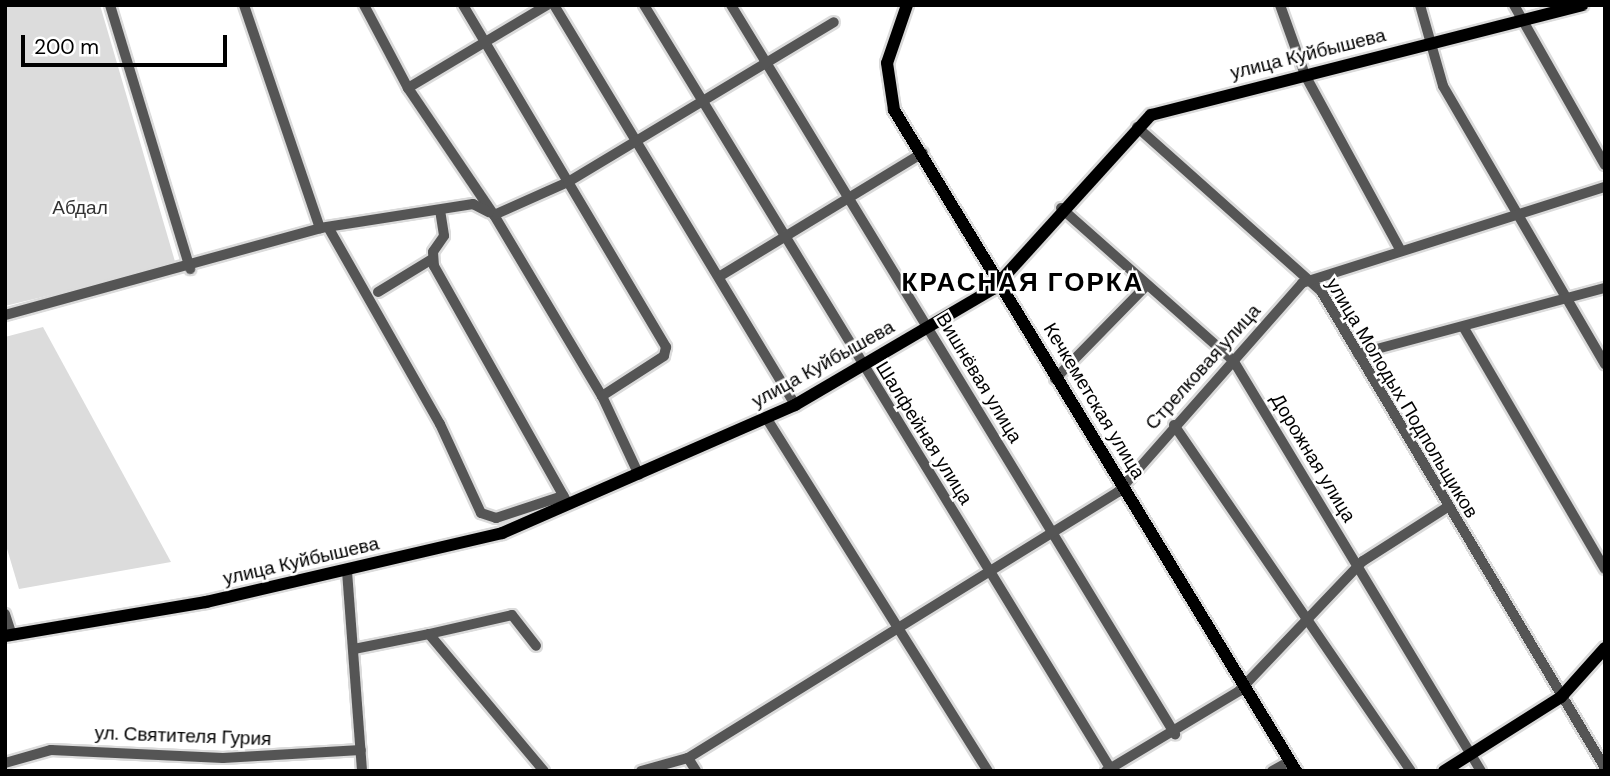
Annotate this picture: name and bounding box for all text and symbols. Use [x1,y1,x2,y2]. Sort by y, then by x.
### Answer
scale bar [24,21,231,65]
street label: улица Куйбышева [1228,24,1388,84]
text: 200 m [34,33,99,61]
park label: Абдал [52,197,108,219]
district label: КРАСНАЯ ГОРКА [903,267,1143,299]
street label: улица Молодых Подпольщиков [1321,274,1483,522]
street label: Стрелковая улица [1141,300,1265,434]
street label: Вишнёвая улица [931,309,1027,447]
street label: улица Куйбышева [748,315,898,413]
street label: Кечкеметская улица [1038,319,1150,483]
street label: Шалфейная улица [871,357,977,509]
street label: Дорожная улица [1266,390,1360,526]
street label: улица Куйбышева [221,532,381,590]
street label: ул. Святителя Гурия [94,722,272,750]

